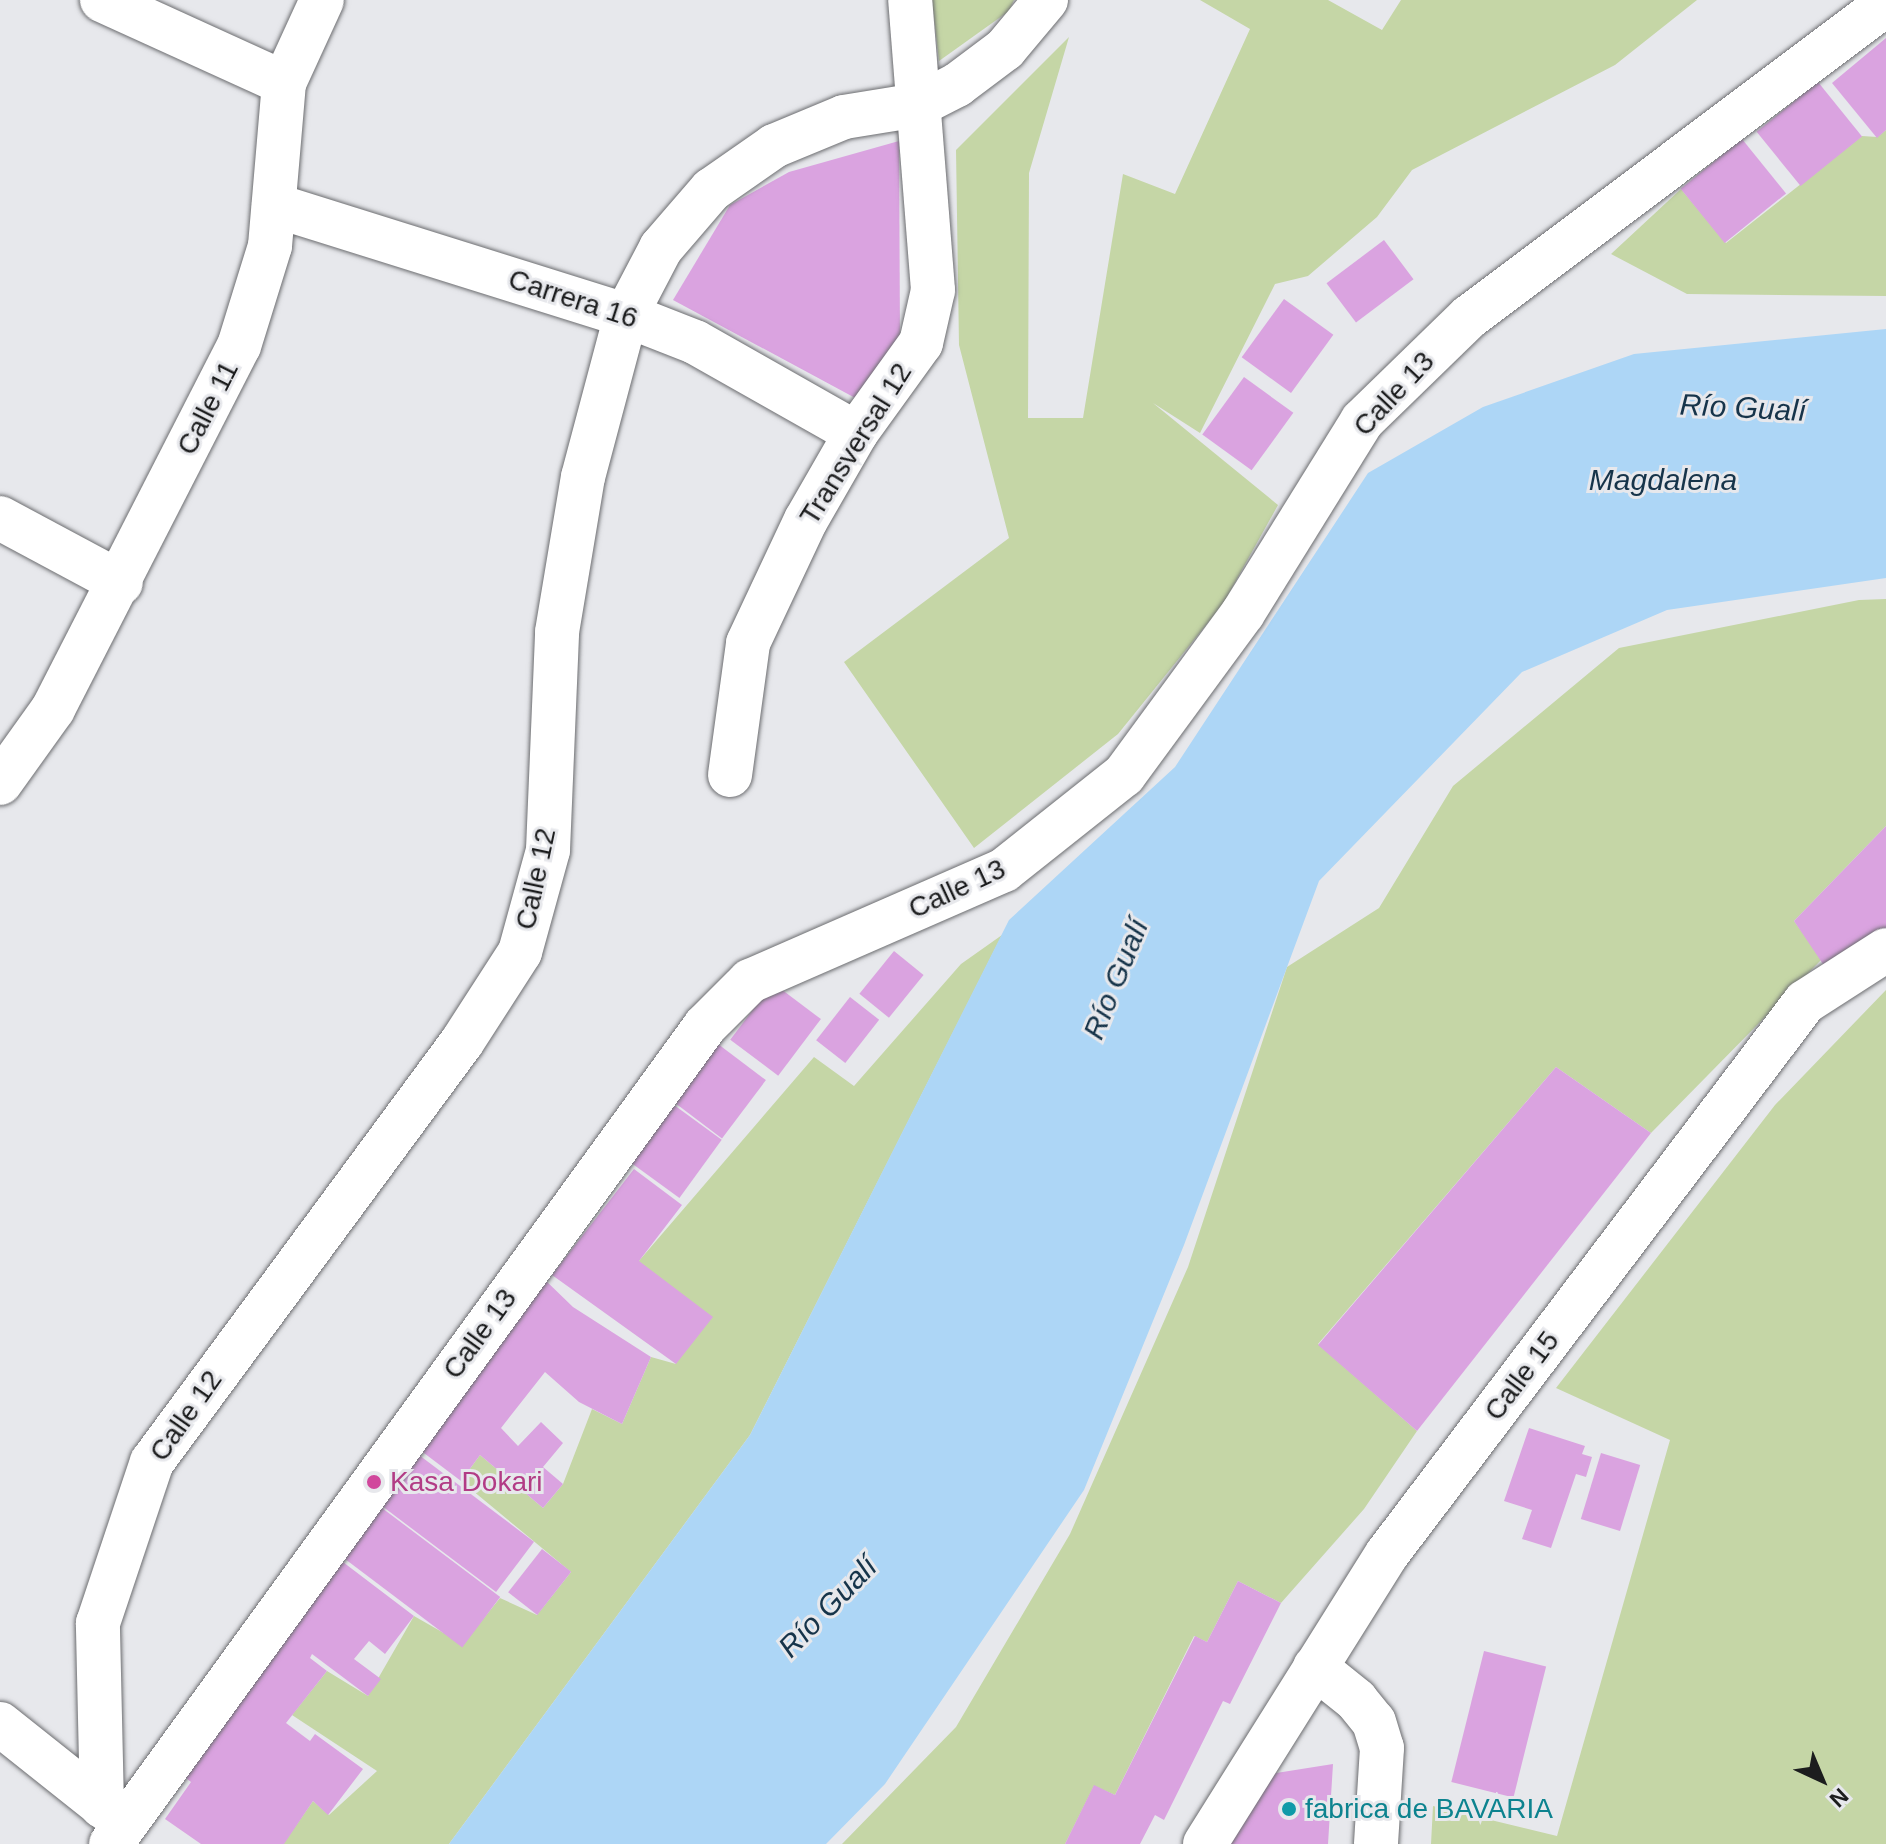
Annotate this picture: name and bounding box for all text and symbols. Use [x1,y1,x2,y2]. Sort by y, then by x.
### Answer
street label: Carrera 16 [504,262,642,336]
street label: Calle 13 [1347,345,1441,443]
street label: Calle 11 [170,356,246,460]
street label: Transversal 12 [793,357,919,531]
water label: Río Gualí [1679,387,1807,429]
water label: Magdalena [1589,462,1737,498]
street label: Calle 12 [509,825,563,933]
street label: Calle 13 [903,852,1011,926]
water label: Río Gualí [1076,914,1156,1044]
street label: Calle 13 [436,1283,524,1385]
street label: Calle 15 [1478,1325,1566,1427]
street label: Calle 12 [143,1364,229,1468]
place label: Kasa Dokari [390,1465,543,1499]
marker: Kasa Dokari [365,1473,383,1491]
water label: Río Gualí [771,1549,885,1665]
north arrow [1782,1740,1862,1820]
text: N [1825,1783,1853,1812]
place label: fabrica de BAVARIA [1305,1792,1553,1826]
marker: fabrica de BAVARIA [1280,1800,1298,1818]

